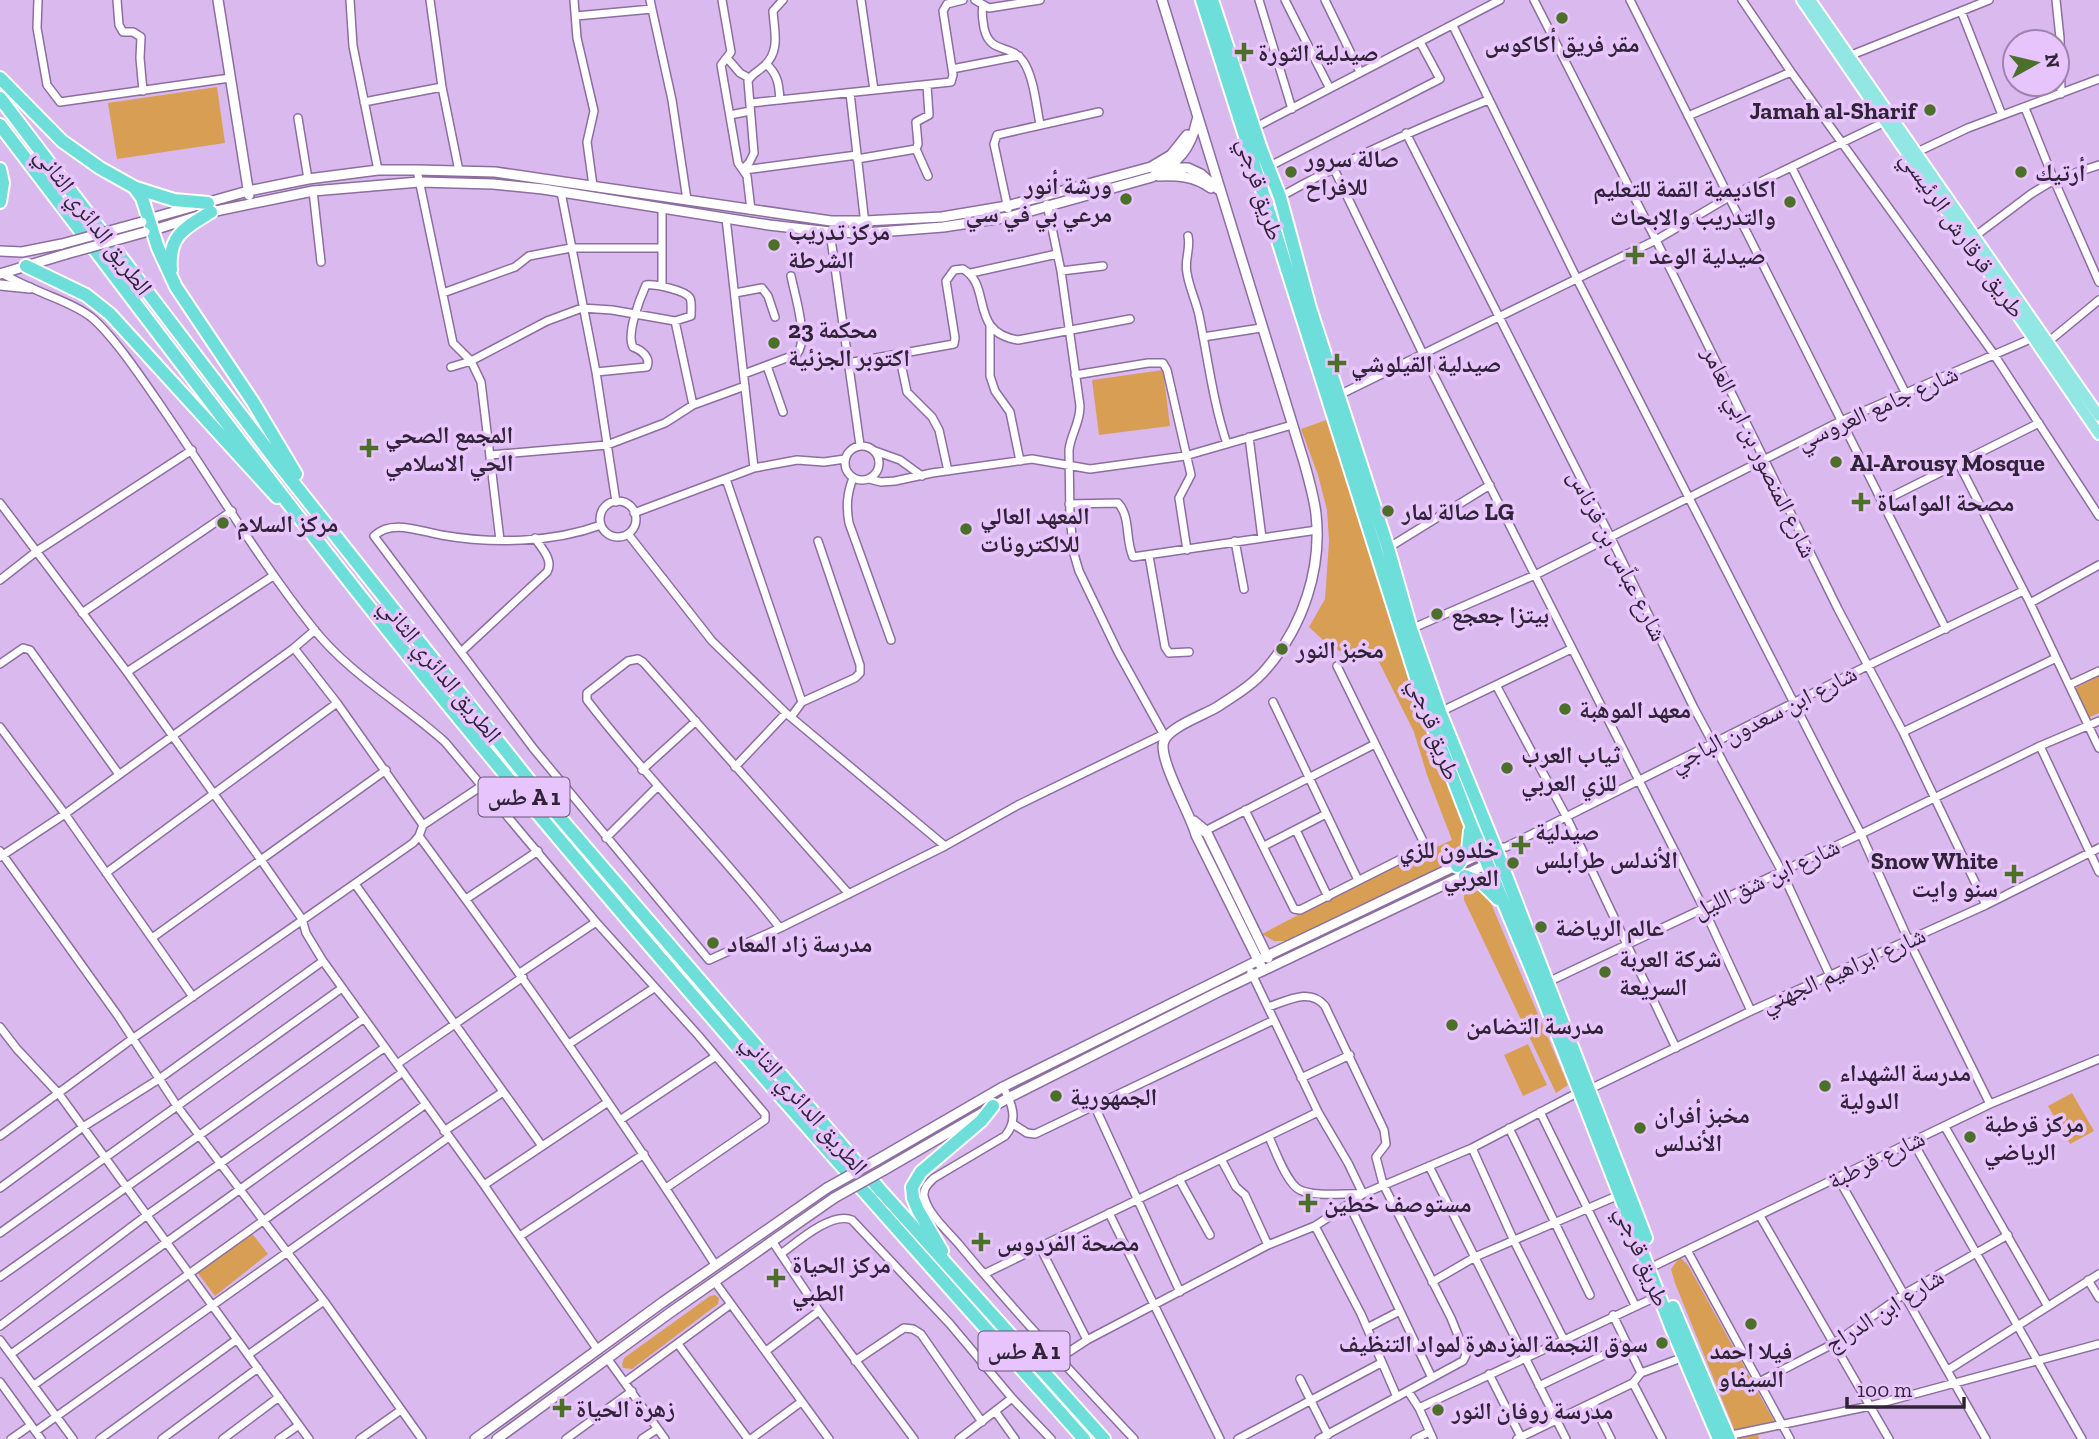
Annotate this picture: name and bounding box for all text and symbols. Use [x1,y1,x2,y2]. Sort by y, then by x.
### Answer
marker: مقر فريق أكاكوس [1554,10,1570,26]
place label: مقر فريق أكاكوس [1485,27,1640,58]
north arrow [2001,28,2071,98]
place label: صيدلية الثورة [1258,38,1379,67]
marker: صيدلية الثورة [1236,44,1252,60]
text: N [2040,52,2065,69]
place label: Jamah al-Sharif [1749,96,1919,125]
marker: Jamah al-Sharif [1922,102,1938,118]
street label: طريق قرجي [1227,134,1290,245]
street label: الطريق الدائري الثاني [25,141,159,304]
place label: صالة سرور للافراح [1304,144,1399,202]
street label: طريق قرقارش الرئيسي [1890,145,2032,326]
place label: أرتيك [2035,156,2086,187]
marker: صالة سرور للافراح [1283,164,1299,180]
marker: أرتيك [2013,164,2029,180]
place label: ورشة أنور مرعي بي في سي [965,169,1112,232]
place label: اكاديمية القمة للتعليم والتدريب والابحاث [1593,174,1776,231]
marker: ورشة أنور مرعي بي في سي [1118,191,1134,207]
marker: اكاديمية القمة للتعليم والتدريب والابحاث [1782,194,1798,210]
place label: مركز تدريب الشرطة [788,217,890,274]
marker: مركز تدريب الشرطة [766,237,782,253]
place label: صيدلية الوعد [1649,241,1766,270]
marker: صيدلية الوعد [1627,247,1643,263]
place label: محكمة 23 اكتوبر الجزئية [788,315,910,372]
marker: محكمة 23 اكتوبر الجزئية [766,335,782,351]
street label: شارع المنصور بن ابي العامر [1691,341,1824,564]
place label: صيدلية القيلوشي [1351,349,1501,382]
marker: صيدلية القيلوشي [1329,355,1345,371]
street label: شارع جامع العروسي [1792,358,1965,460]
place label: المجمع الصحي الحي الاسلامي [385,420,514,481]
marker: المجمع الصحي الحي الاسلامي [359,438,379,458]
place label: Al-Arousy Mosque [1850,448,2045,477]
marker: Al-Arousy Mosque [1828,454,1844,470]
street label: شارع عباّس بن فرناس [1561,464,1674,646]
place label: مصحة المواساة [1877,488,2014,517]
marker: مصحة المواساة [1851,492,1871,512]
place label: صالة لمار LG [1401,497,1514,526]
place label: المعهد العالي للالكترونات [980,501,1090,558]
marker: صالة لمار LG [1380,503,1396,519]
place label: مركز السلام [237,509,338,541]
marker: مركز السلام [215,515,231,531]
marker: المعهد العالي للالكترونات [958,521,974,537]
street label: الطريق الدائري الثاني [370,592,508,751]
place label: بيتزا جعجع [1451,600,1549,631]
marker: بيتزا جعجع [1429,606,1445,622]
place label: مخبز النور [1295,635,1384,664]
marker: مخبز النور [1274,641,1290,657]
street label: شارع ابن سعدون الباجي [1664,658,1864,782]
street label: طريق قرجي [1398,674,1467,786]
place label: معهد الموهبة [1579,695,1691,724]
marker: معهد الموهبة [1557,701,1573,717]
place label: ثياب العرب للزي العربي [1521,740,1621,801]
marker: ثياب العرب للزي العربي [1499,760,1515,776]
road number: طس A 1 [478,778,570,817]
place label: صيدلية الأندلس طرابلس [1535,817,1678,874]
street label: شارع ابن شق الليل [1688,831,1845,926]
place label: خلدون للزي العربي [1399,835,1499,896]
marker: صيدلية الأندلس طرابلس [1513,837,1529,853]
place label: Snow White سنو وايت [1871,846,1998,903]
marker: خلدون للزي العربي [1505,855,1521,871]
marker: Snow White سنو وايت [2004,864,2024,884]
place label: عالم الرياضة [1555,913,1664,944]
marker: عالم الرياضة [1533,919,1549,935]
street label: شارع ابراهيم الجهني [1756,920,1932,1023]
place label: مدرسة زاد المعاد [727,929,872,958]
marker: مدرسة زاد المعاد [705,935,721,951]
place label: شركة العربة السريعة [1619,944,1722,1001]
marker: شركة العربة السريعة [1597,964,1613,980]
place label: مدرسة التضامن [1466,1011,1604,1040]
marker: مدرسة التضامن [1444,1017,1460,1033]
street label: الطريق الدائري الثاني [732,1027,874,1184]
place label: مدرسة الشهداء الدولية [1839,1058,1971,1115]
marker: مدرسة الشهداء الدولية [1817,1078,1833,1094]
place label: الجمهورية [1070,1082,1157,1111]
marker: الجمهورية [1048,1088,1064,1104]
place label: مخبز أفران الأندلس [1654,1098,1750,1157]
place label: مركز قرطبة الرياضي [1984,1109,2084,1170]
marker: مخبز أفران الأندلس [1632,1120,1648,1136]
street label: شارع قرطبة [1823,1123,1930,1196]
marker: مركز قرطبة الرياضي [1962,1129,1978,1145]
place label: مستوصف خطين [1324,1189,1472,1218]
marker: مستوصف خطين [1298,1193,1318,1213]
street label: طريق قرجي [1605,1201,1676,1313]
place label: مصحة الفردوس [997,1228,1139,1257]
marker: مصحة الفردوس [971,1232,991,1252]
place label: مركز الحياة الطبي [792,1250,891,1311]
street label: شارع ابن الدراج [1819,1262,1950,1359]
marker: مركز الحياة الطبي [766,1268,786,1288]
marker: فيلا احمد السيفاو [1743,1316,1759,1332]
place label: سوق النجمة المزدهرة لمواد التنظيف [1339,1329,1648,1358]
road number: طس A 1 [978,1332,1070,1370]
marker: سوق النجمة المزدهرة لمواد التنظيف [1654,1335,1670,1351]
place label: فيلا احمد السيفاو [1710,1336,1792,1393]
scale bar [1847,1366,1964,1410]
text: 100 m [1857,1377,1912,1402]
place label: زهرة الحياة [576,1394,675,1423]
place label: مدرسة روفان النور [1451,1396,1613,1425]
marker: زهرة الحياة [554,1400,570,1416]
marker: مدرسة روفان النور [1430,1402,1446,1418]

